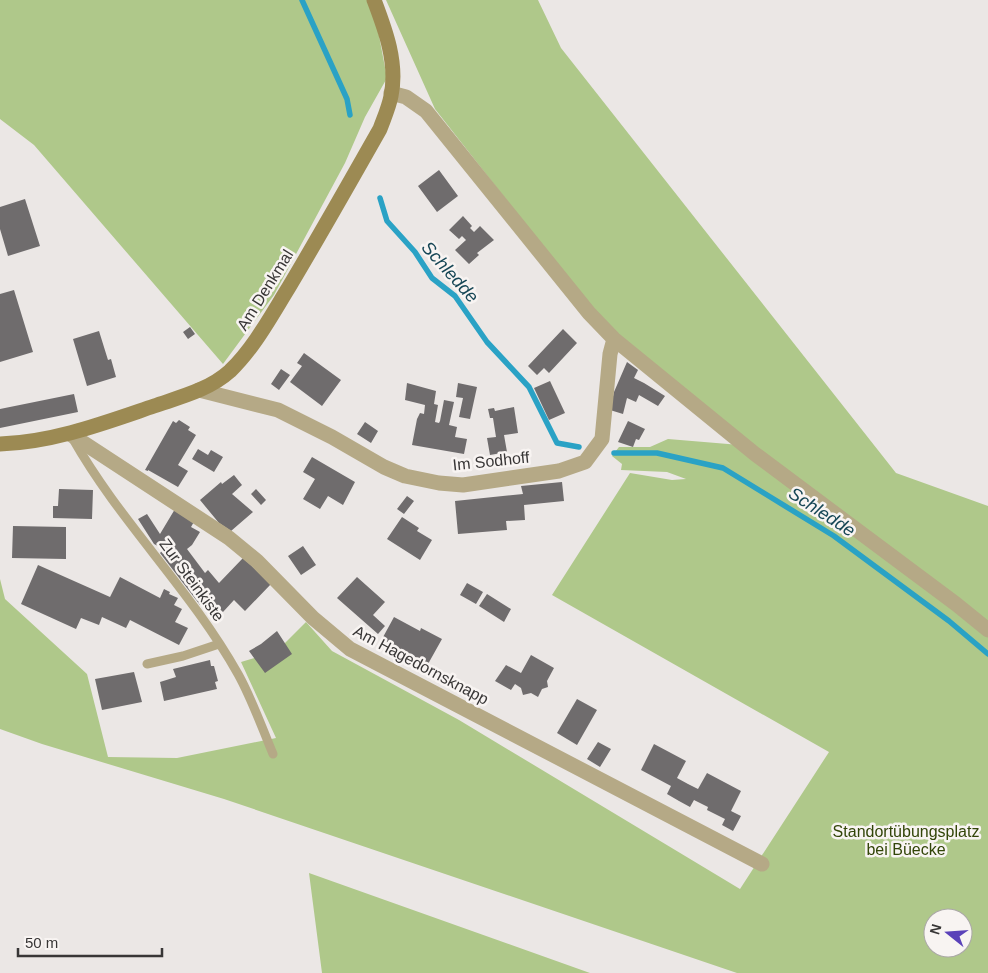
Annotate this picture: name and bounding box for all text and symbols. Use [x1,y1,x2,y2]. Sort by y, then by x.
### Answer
water label: Schledde [417,237,483,307]
street label: Am Denkmal [234,247,296,333]
street label: Im Sodhoff [452,448,531,473]
water label: Schledde [785,483,859,541]
street label: Zur Steinkiste [156,535,228,625]
street label: Am Hagedornsknapp [351,622,491,708]
park label: Standortübungsplatz bei Büecke [833,823,979,858]
north arrow [923,908,973,958]
text: N [926,922,945,936]
scale bar [18,926,161,958]
text: 50 m [25,934,58,951]

